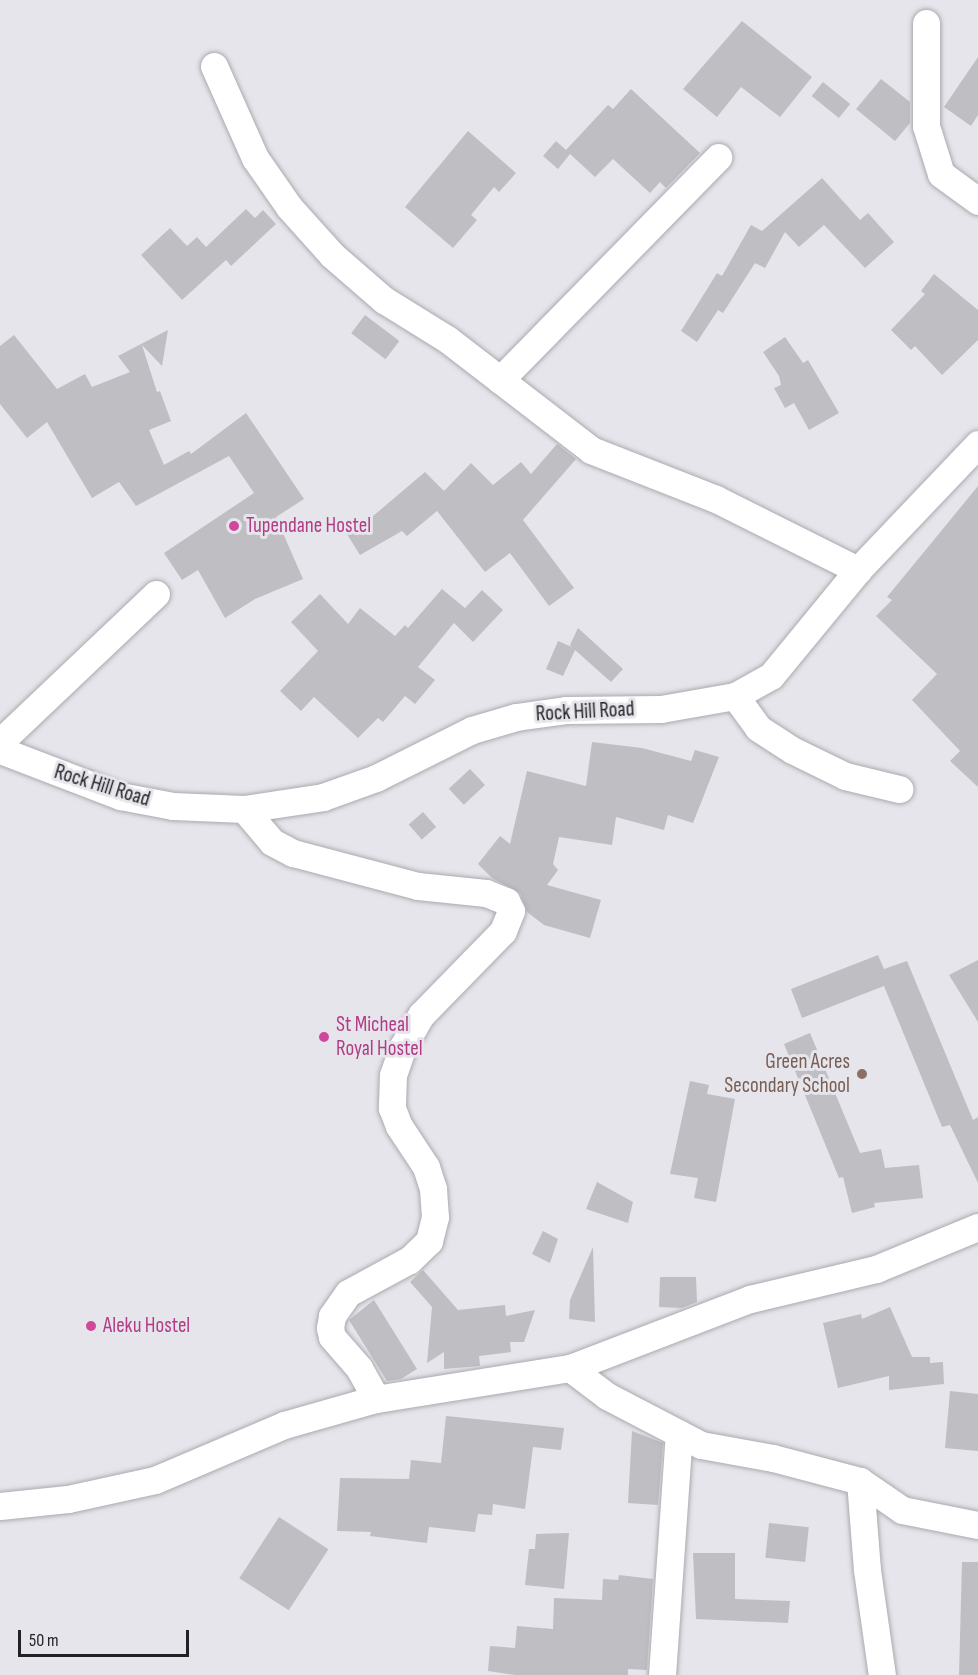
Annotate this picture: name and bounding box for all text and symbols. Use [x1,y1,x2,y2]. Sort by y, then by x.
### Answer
place label: Tupendane Hostel [246,513,371,539]
marker: Tupendane Hostel [227,519,241,533]
street label: Rock Hill Road [535,697,635,727]
street label: Rock Hill Road [51,760,153,812]
place label: St Micheal Royal Hostel [336,1012,423,1062]
marker: St Micheal Royal Hostel [317,1030,331,1044]
place label: Green Acres Secondary School [724,1049,850,1099]
marker: Green Acres Secondary School [855,1067,869,1081]
place label: Aleku Hostel [103,1313,190,1339]
marker: Aleku Hostel [84,1319,98,1333]
scale bar [21,1618,192,1656]
text: 50 m [29,1630,59,1651]

